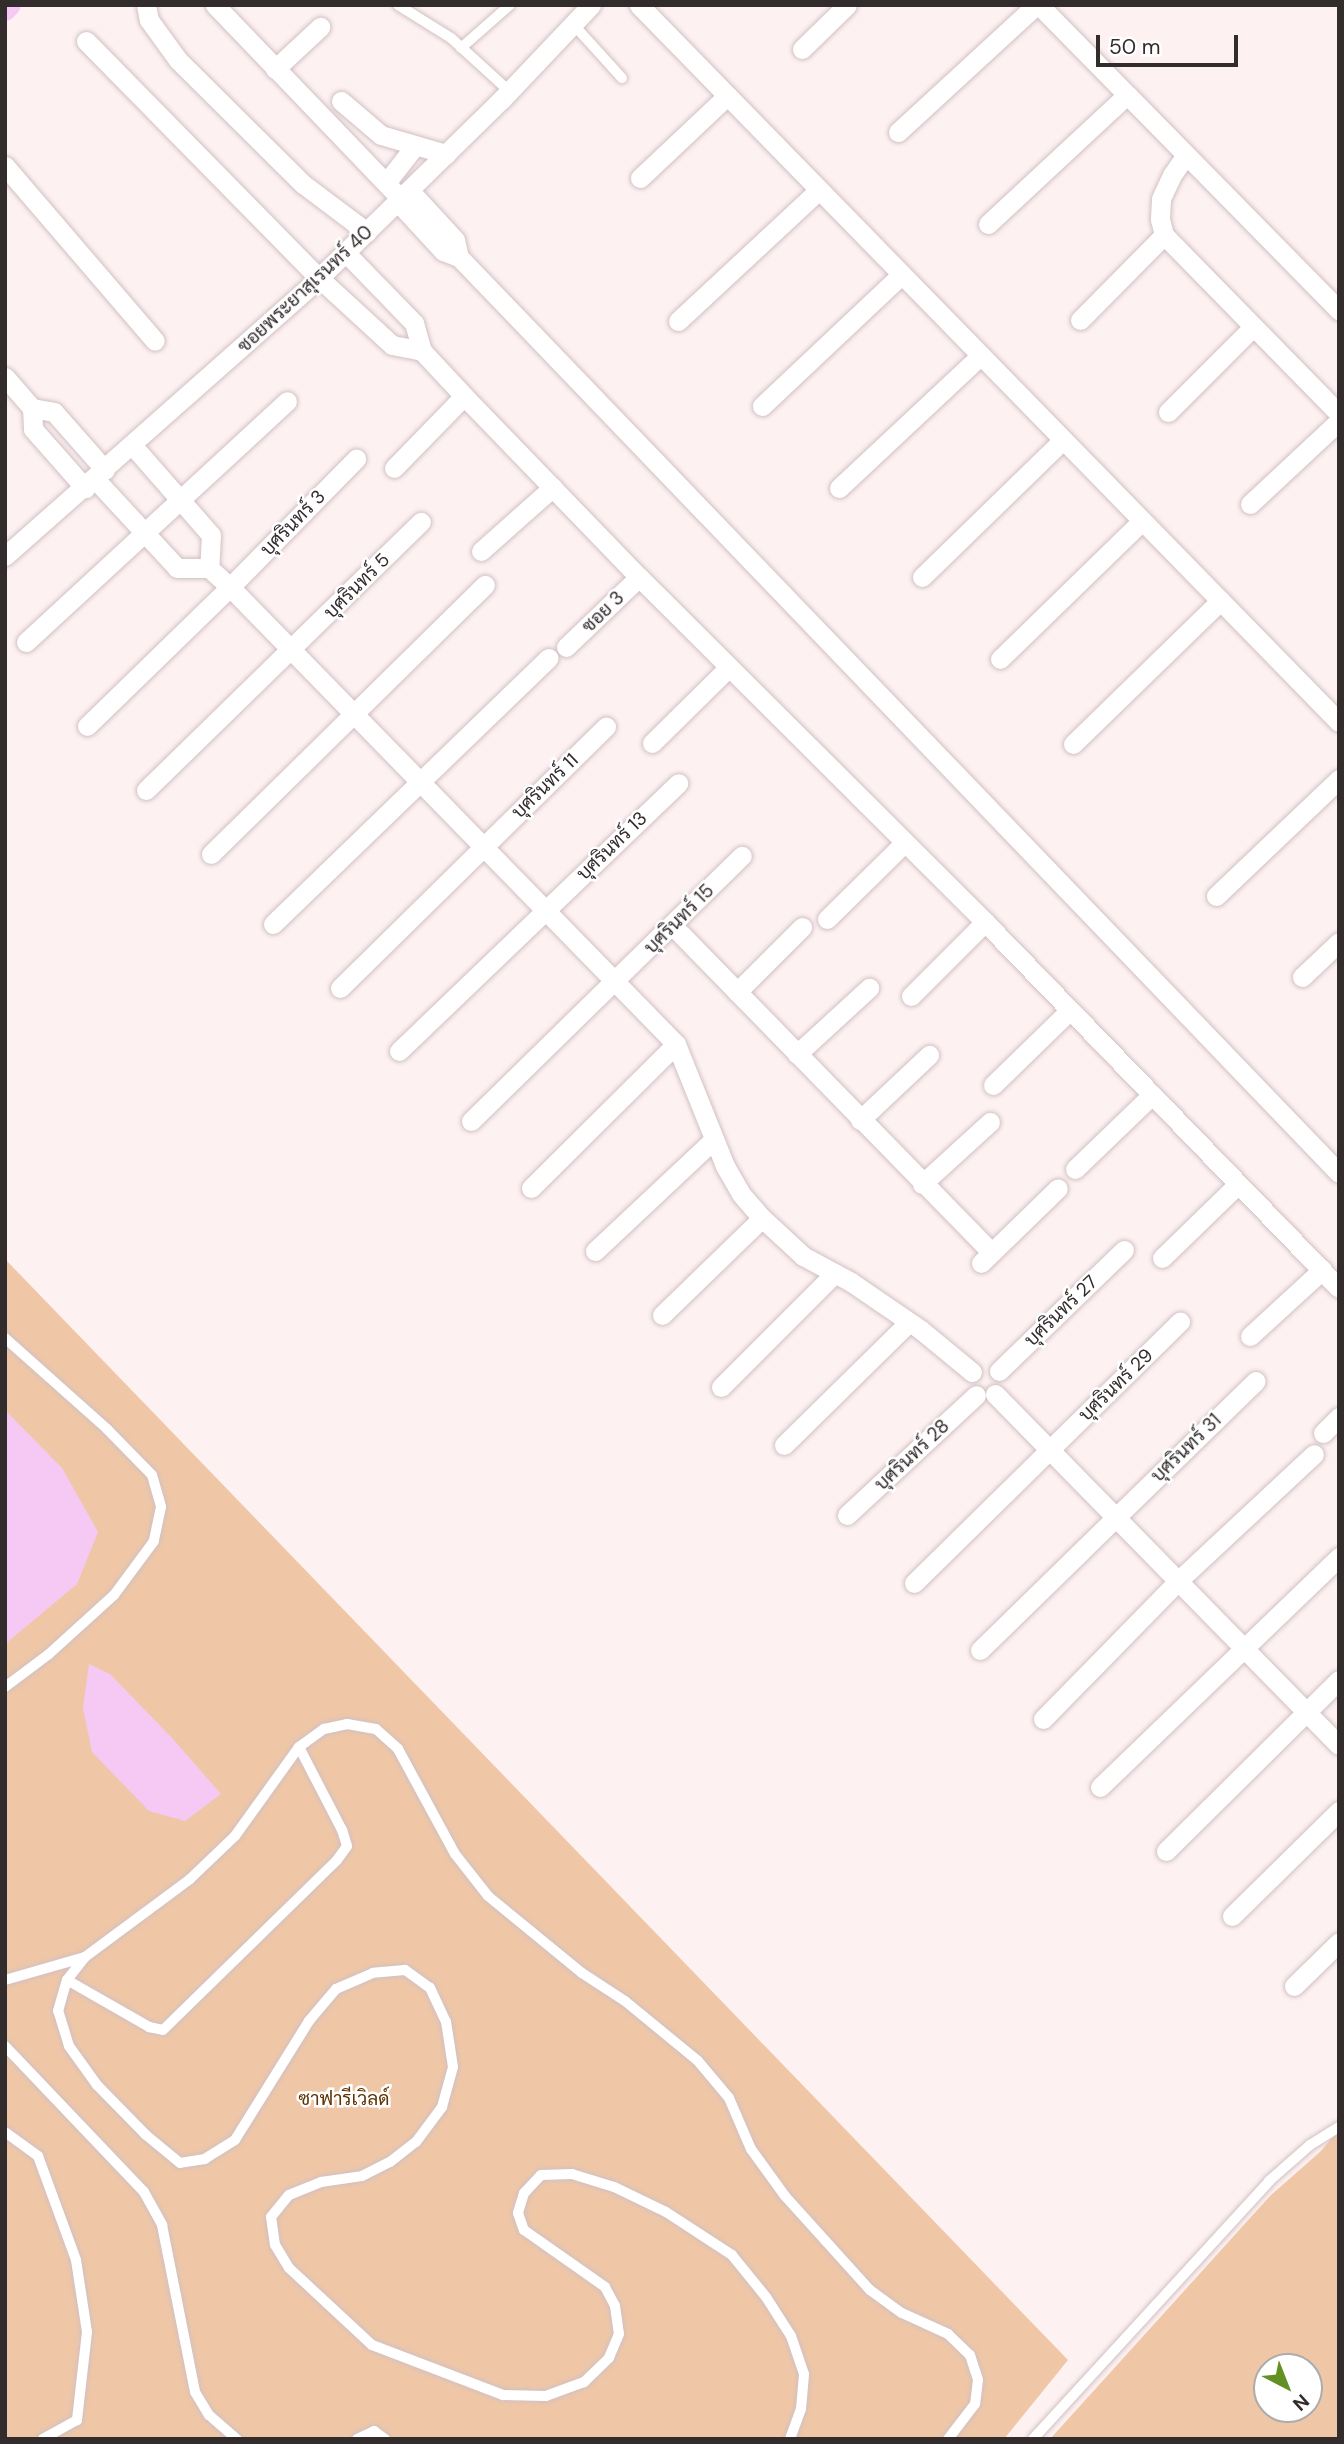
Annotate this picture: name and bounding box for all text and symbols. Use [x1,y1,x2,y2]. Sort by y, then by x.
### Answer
scale bar [1099,21,1241,65]
text: 50 m [1109,33,1160,61]
street label: ซอยพระยาสุเรนทร์ 40 [233,221,377,357]
street label: บุศรินทร์ 3 [256,485,330,561]
street label: บุศรินทร์ 5 [319,548,395,624]
street label: ซอย 3 [577,586,629,638]
street label: บุศรินทร์ 11 [507,749,583,823]
street label: บุศรินทร์ 13 [572,807,652,885]
street label: บุศรินทร์ 15 [639,879,719,959]
street label: บุศรินทร์ 27 [1020,1271,1102,1351]
street label: บุศรินทร์ 29 [1074,1344,1158,1426]
street label: บุศรินทร์ 31 [1146,1409,1226,1487]
street label: บุศรินทร์ 28 [870,1415,954,1495]
park label: ซาฟารีเวิลด์ [299,2088,389,2110]
north arrow [1253,2353,1323,2423]
text: N [1288,2389,1315,2416]

